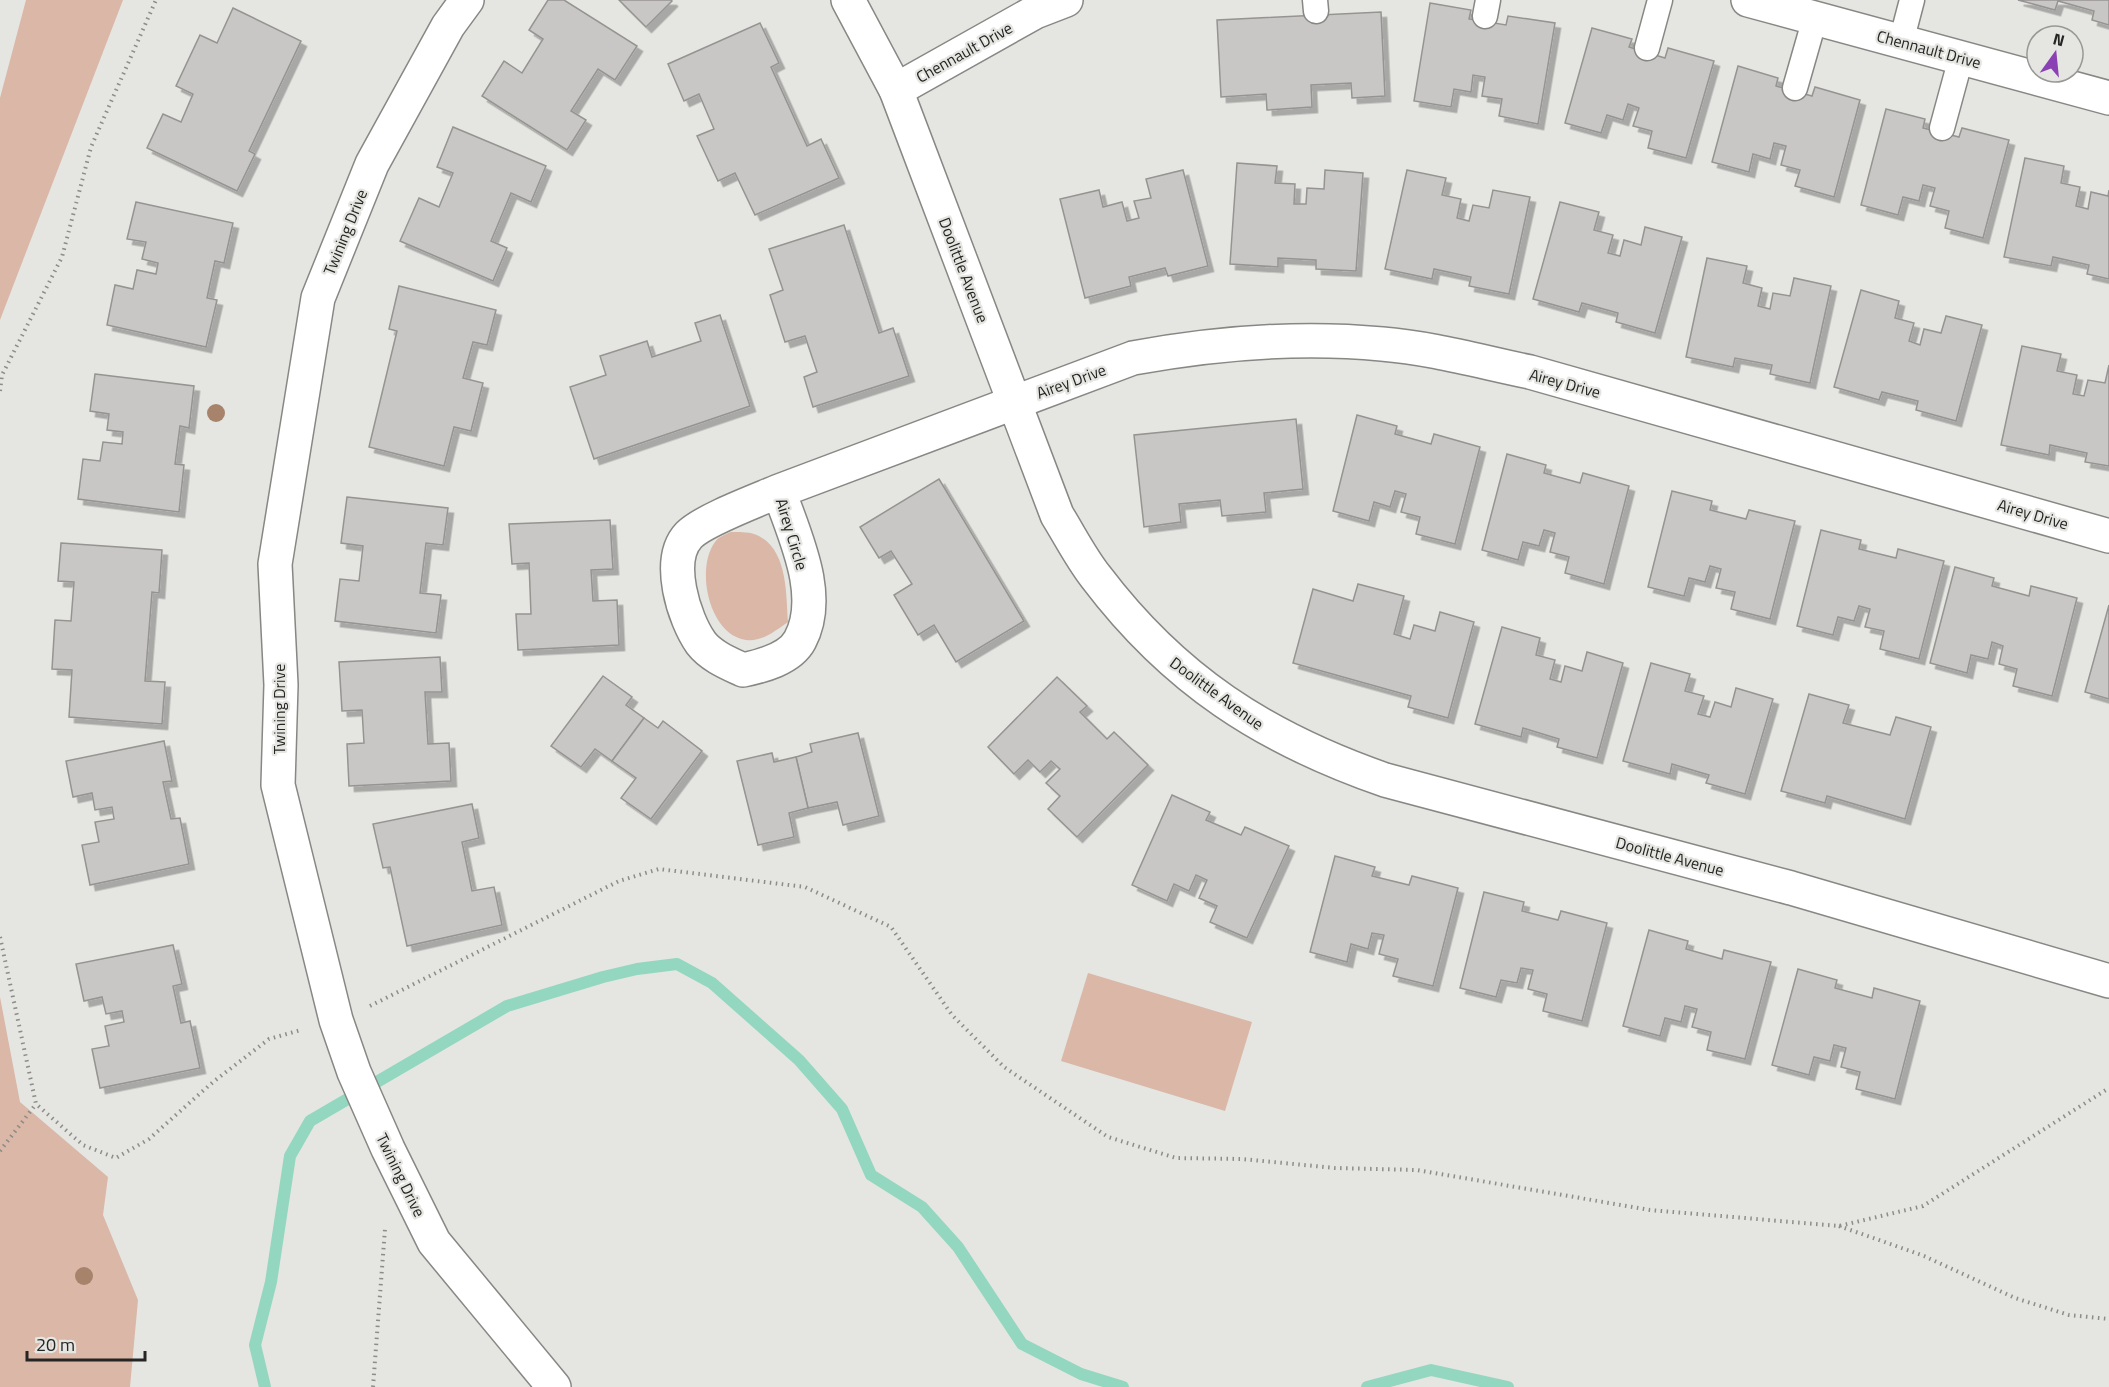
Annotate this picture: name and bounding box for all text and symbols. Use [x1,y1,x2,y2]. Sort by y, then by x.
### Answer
street label: Chennault Drive [911,16,1017,88]
street label: Chennault Drive [1874,24,1984,74]
north arrow [2025,24,2085,84]
text: N [2050,26,2067,53]
street label: Twining Drive [317,186,373,278]
street label: Doolittle Avenue [933,214,995,326]
street label: Airey Drive [1033,357,1109,405]
street label: Airey Drive [1527,362,1603,404]
street label: Airey Drive [1995,492,2071,536]
street label: Airey Circle [770,495,814,573]
street label: Doolittle Avenue [1165,651,1269,735]
street label: Twining Drive [267,664,291,754]
street label: Doolittle Avenue [1613,830,1727,882]
street label: Twining Drive [370,1129,432,1221]
scale bar [27,1324,146,1362]
text: 20 m [36,1331,75,1358]

